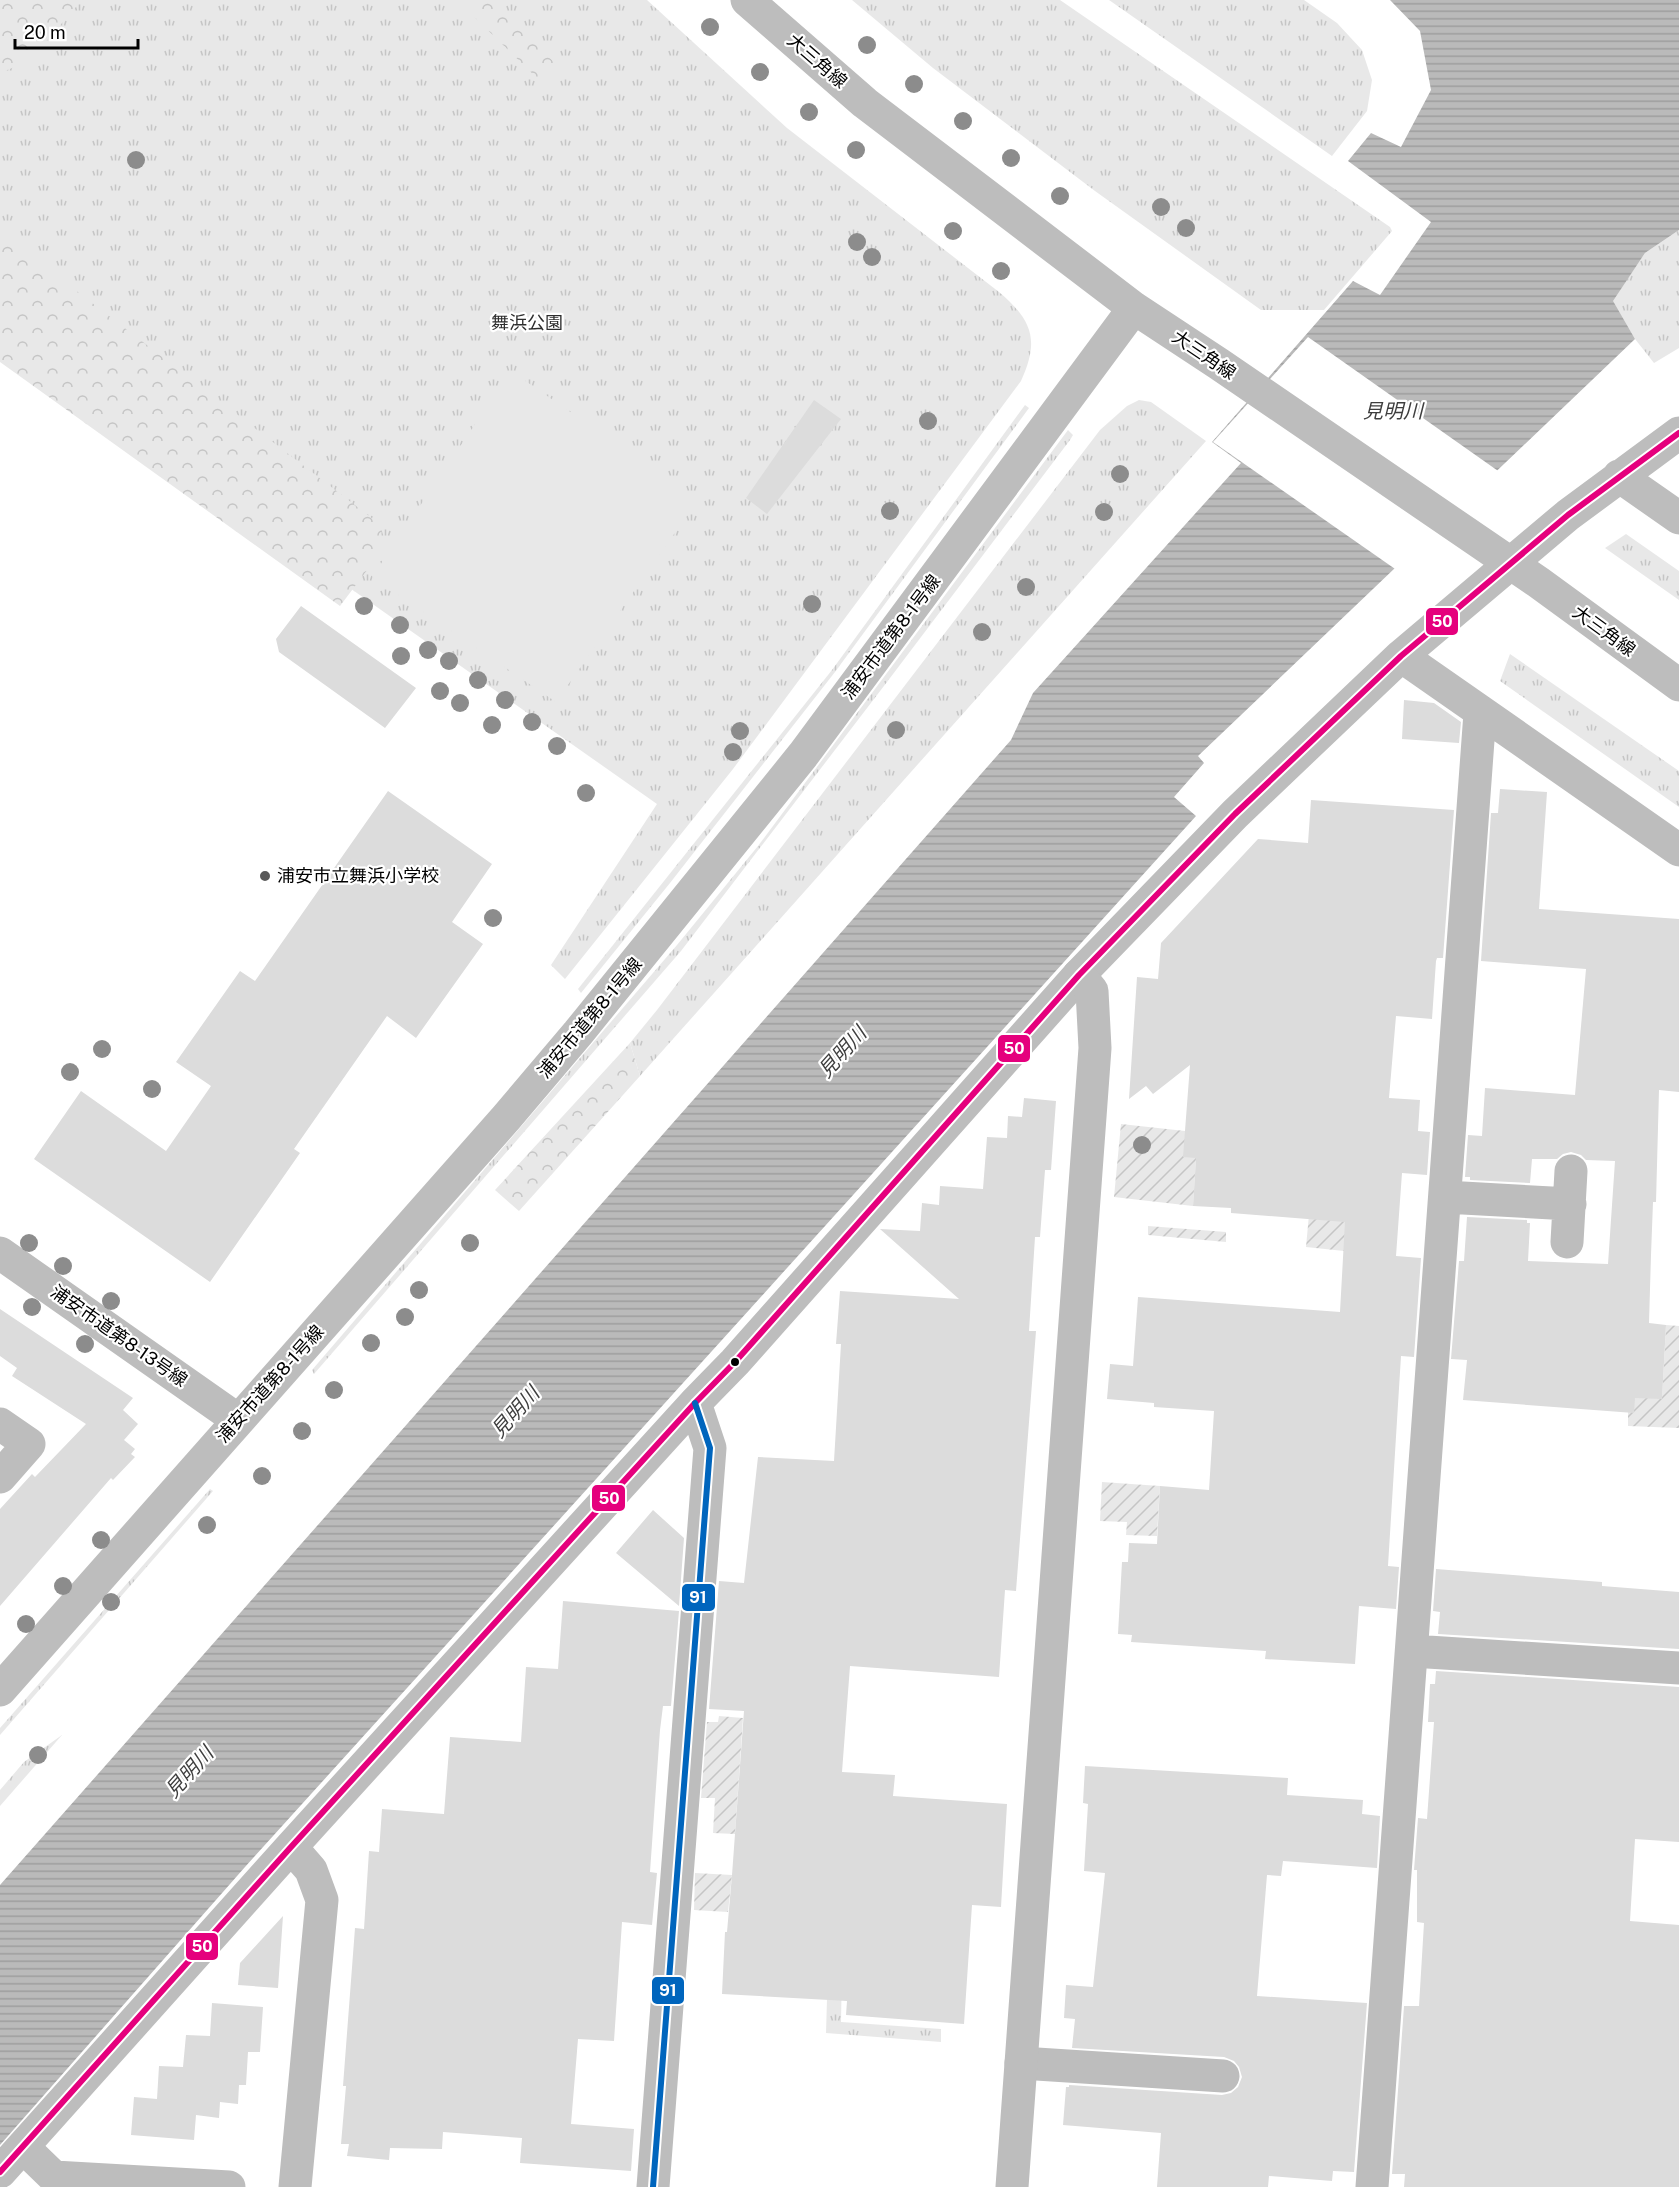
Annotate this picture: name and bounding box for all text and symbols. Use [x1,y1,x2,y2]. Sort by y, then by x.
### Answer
scale bar [15,12,138,50]
text: 20 m [24,22,66,43]
street label: 大三角線 [783,29,851,92]
park label: 舞浜公園 [491,312,563,333]
street label: 大三角線 [1169,326,1240,383]
water label: 見明川 [1363,399,1425,423]
street label: 浦安市道第8-1号線 [837,570,944,703]
street label: 大三角線 [1569,601,1640,660]
line badge: 50 [1425,607,1459,636]
text: 50 [1431,612,1453,631]
place label: 浦安市立舞浜小学校 [277,865,439,886]
marker: 浦安市立舞浜小学校 [258,869,272,883]
street label: 浦安市道第8-1号線 [533,953,646,1082]
water label: 見明川 [813,1020,872,1082]
line badge: 50 [997,1034,1031,1063]
text: 50 [1003,1039,1025,1058]
street label: 浦安市道第8-13号線 [47,1281,192,1391]
street label: 浦安市道第8-1号線 [211,1321,328,1447]
unlabelled marker [729,1356,741,1368]
water label: 見明川 [486,1380,545,1442]
line badge: 50 [591,1484,626,1512]
text: 50 [598,1489,620,1508]
line badge: 91 [681,1583,716,1612]
text: 91 [689,1588,707,1607]
water label: 見明川 [160,1740,219,1802]
line badge: 50 [185,1932,219,1961]
text: 50 [191,1937,213,1956]
line badge: 91 [651,1976,685,2005]
text: 91 [659,1981,677,2000]

